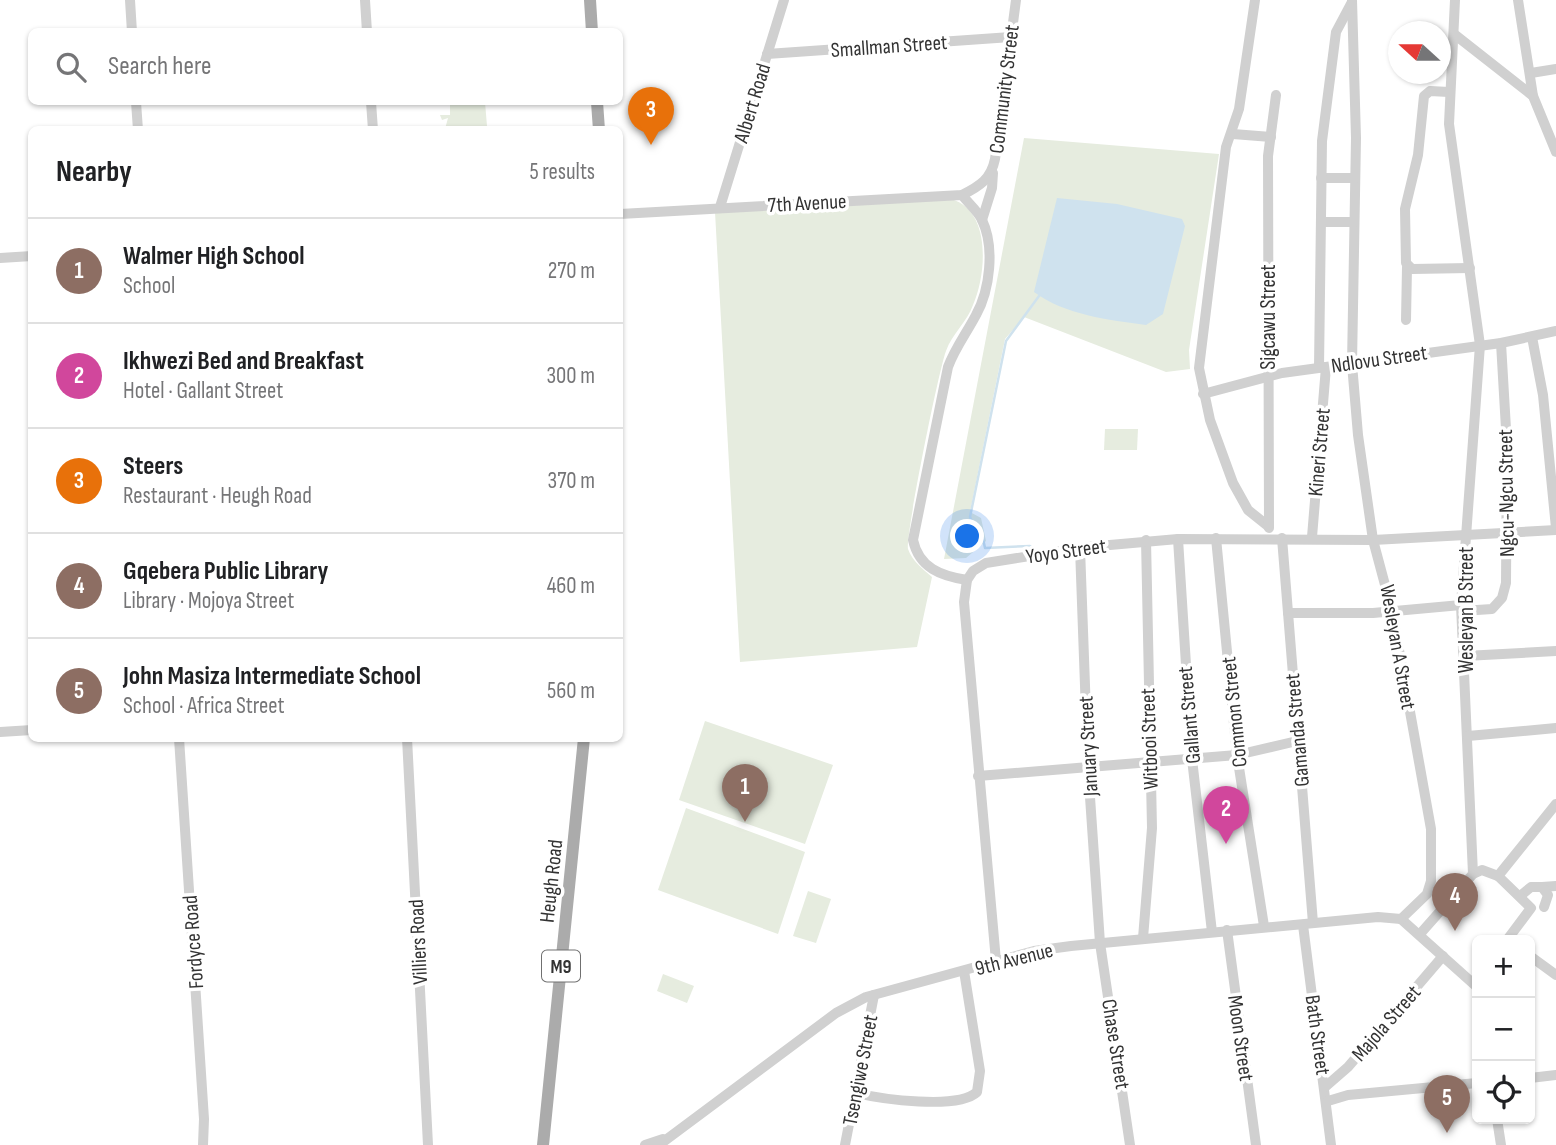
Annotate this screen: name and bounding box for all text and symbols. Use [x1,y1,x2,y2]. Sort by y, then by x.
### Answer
north arrow [1388,21,1451,84]
street label: Community Street [984,23,1025,155]
search box [28,28,623,105]
street label: Smallman Street [830,30,948,63]
icon: search [52,48,90,86]
text: Search here [108,51,211,82]
street label: Albert Road [728,61,776,147]
pin: 3 [628,87,674,145]
text: Nearby [56,154,132,190]
text: 5 results [529,158,595,186]
street label: 7th Avenue [767,189,847,218]
text: Walmer High School [123,241,305,272]
text: 1 [74,257,84,285]
text: 270 m [548,257,595,285]
street label: Sigcawu Street [1256,264,1281,370]
text: School [123,272,175,300]
street label: Ndlovu Street [1330,340,1429,379]
text: Ikhwezi Bed and Breakfast [123,346,364,377]
text: 2 [74,362,84,390]
text: 300 m [546,362,595,390]
text: Hotel · Gallant Street [123,377,283,405]
street label: Kineri Street [1303,407,1336,497]
street label: Ngcu-Ngcu Street [1493,429,1520,557]
text: Steers [123,451,183,482]
text: 3 [74,467,84,495]
text: 370 m [548,467,595,495]
text: Restaurant · Heugh Road [123,482,312,510]
your location [950,519,984,553]
street label: Yoyo Street [1024,534,1108,569]
street label: Wesleyan B Street [1454,547,1479,673]
text: Gqebera Public Library [123,556,328,587]
text: 4 [74,572,84,600]
text: 460 m [547,572,595,600]
street label: Wesleyan A Street [1374,583,1421,711]
text: Library · Mojoya Street [123,587,294,615]
street label: Common Street [1216,655,1253,768]
text: John Masiza Intermediate School [123,661,421,692]
street label: Gallant Street [1173,665,1206,765]
street label: Gamanda Street [1280,672,1315,788]
text: 5 [74,677,84,705]
text: 560 m [547,677,595,705]
street label: Witbooi Street [1135,688,1164,790]
text: School · Africa Street [123,692,285,720]
street label: January Street [1073,695,1104,798]
pin: 1 [722,764,768,822]
pin: 2 [1203,786,1249,844]
street label: Heugh Road [535,838,568,924]
pin: 4 [1432,873,1478,931]
street label: Fordyce Road [178,894,209,990]
street label: Villiers Road [404,899,433,985]
map controls [1472,935,1535,1124]
button: + [1472,935,1535,998]
street label: 9th Avenue [973,938,1056,981]
road number: M9 [542,950,580,982]
street label: Majola Street [1347,980,1426,1067]
street label: Moon Street [1222,993,1259,1083]
street label: Bath Street [1300,993,1335,1077]
street label: Chase Street [1096,997,1135,1091]
button: − [1472,998,1535,1061]
street label: Tsengiwe Street [838,1013,883,1128]
button: locate [1472,1061,1535,1124]
pin: 5 [1424,1075,1470,1133]

